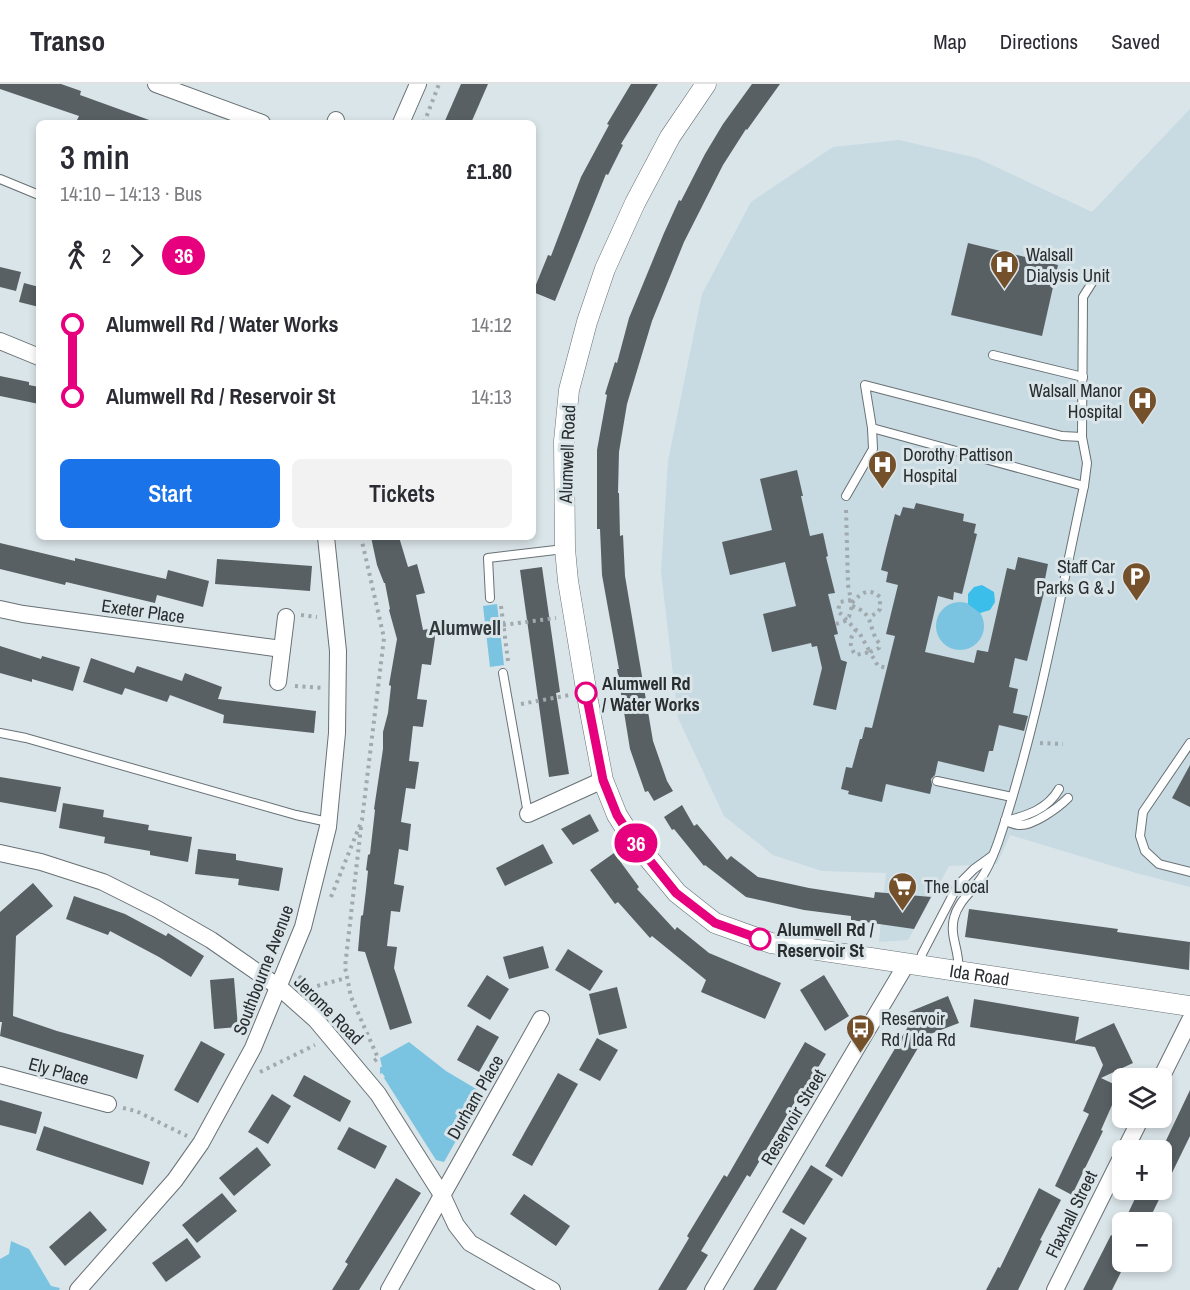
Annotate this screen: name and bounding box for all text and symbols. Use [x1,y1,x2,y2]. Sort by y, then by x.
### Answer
text: Transo [30,22,105,60]
text: Map [933,27,967,56]
text: Directions [1000,27,1078,56]
text: Saved [1111,27,1160,56]
text: 3 min [60,135,130,179]
text: £1.80 [467,156,512,186]
text: 14:10 – 14:13 · Bus [60,180,202,207]
icon: walk [60,239,93,272]
icon: forward [120,239,153,272]
text: 36 [174,241,193,270]
text: 2 [102,242,111,269]
place label: Walsall Dialysis Unit [1026,242,1110,288]
hospital icon: Walsall Dialysis Unit [989,248,1021,290]
text: Alumwell Rd / Water Works [106,309,339,339]
text: 14:12 [471,311,512,338]
place label: Walsall Manor Hospital [1029,378,1122,424]
text: Alumwell Rd / Reservoir St [106,381,336,411]
text: 14:13 [471,383,512,410]
hospital icon: Walsall Manor Hospital [1127,384,1159,426]
street label: Alumwell Road [553,404,581,505]
place label: Dorothy Pattison Hospital [903,442,1013,488]
hospital icon: Dorothy Pattison Hospital [866,448,898,490]
button: Start [60,459,280,528]
button: Tickets [292,459,512,528]
place label: Staff Car Parks G & J [1036,554,1115,600]
parking icon: Staff Car Parks G & J [1120,560,1152,602]
street label: Exeter Place [100,593,186,629]
district label: Alumwell [429,614,501,641]
place label: Alumwell Rd / Water Works [602,671,700,717]
marker: Alumwell Rd / Water Works [575,682,597,704]
line badge: 36 [609,824,663,862]
text: 36 [626,829,646,858]
supermarket icon: The Local [887,870,919,912]
place label: The Local [924,874,989,899]
street label: Southbourne Avenue [227,901,299,1039]
place label: Alumwell Rd / Reservoir St [777,917,875,963]
marker: Alumwell Rd / Reservoir St [749,928,771,950]
street label: Ida Road [948,958,1011,991]
street label: Jerome Road [289,970,369,1050]
place label: Reservoir Rd / Ida Rd [881,1006,956,1052]
bus stop icon: Reservoir Rd / Ida Rd [844,1012,876,1054]
street label: Durham Place [441,1050,509,1144]
street label: Ely Place [26,1051,92,1091]
street label: Reservoir Street [755,1065,831,1169]
map controls [1112,1068,1172,1272]
button: layers [1112,1068,1172,1128]
button: + [1112,1140,1172,1200]
street label: Flaxhall Street [1039,1166,1103,1262]
button: − [1112,1212,1172,1272]

